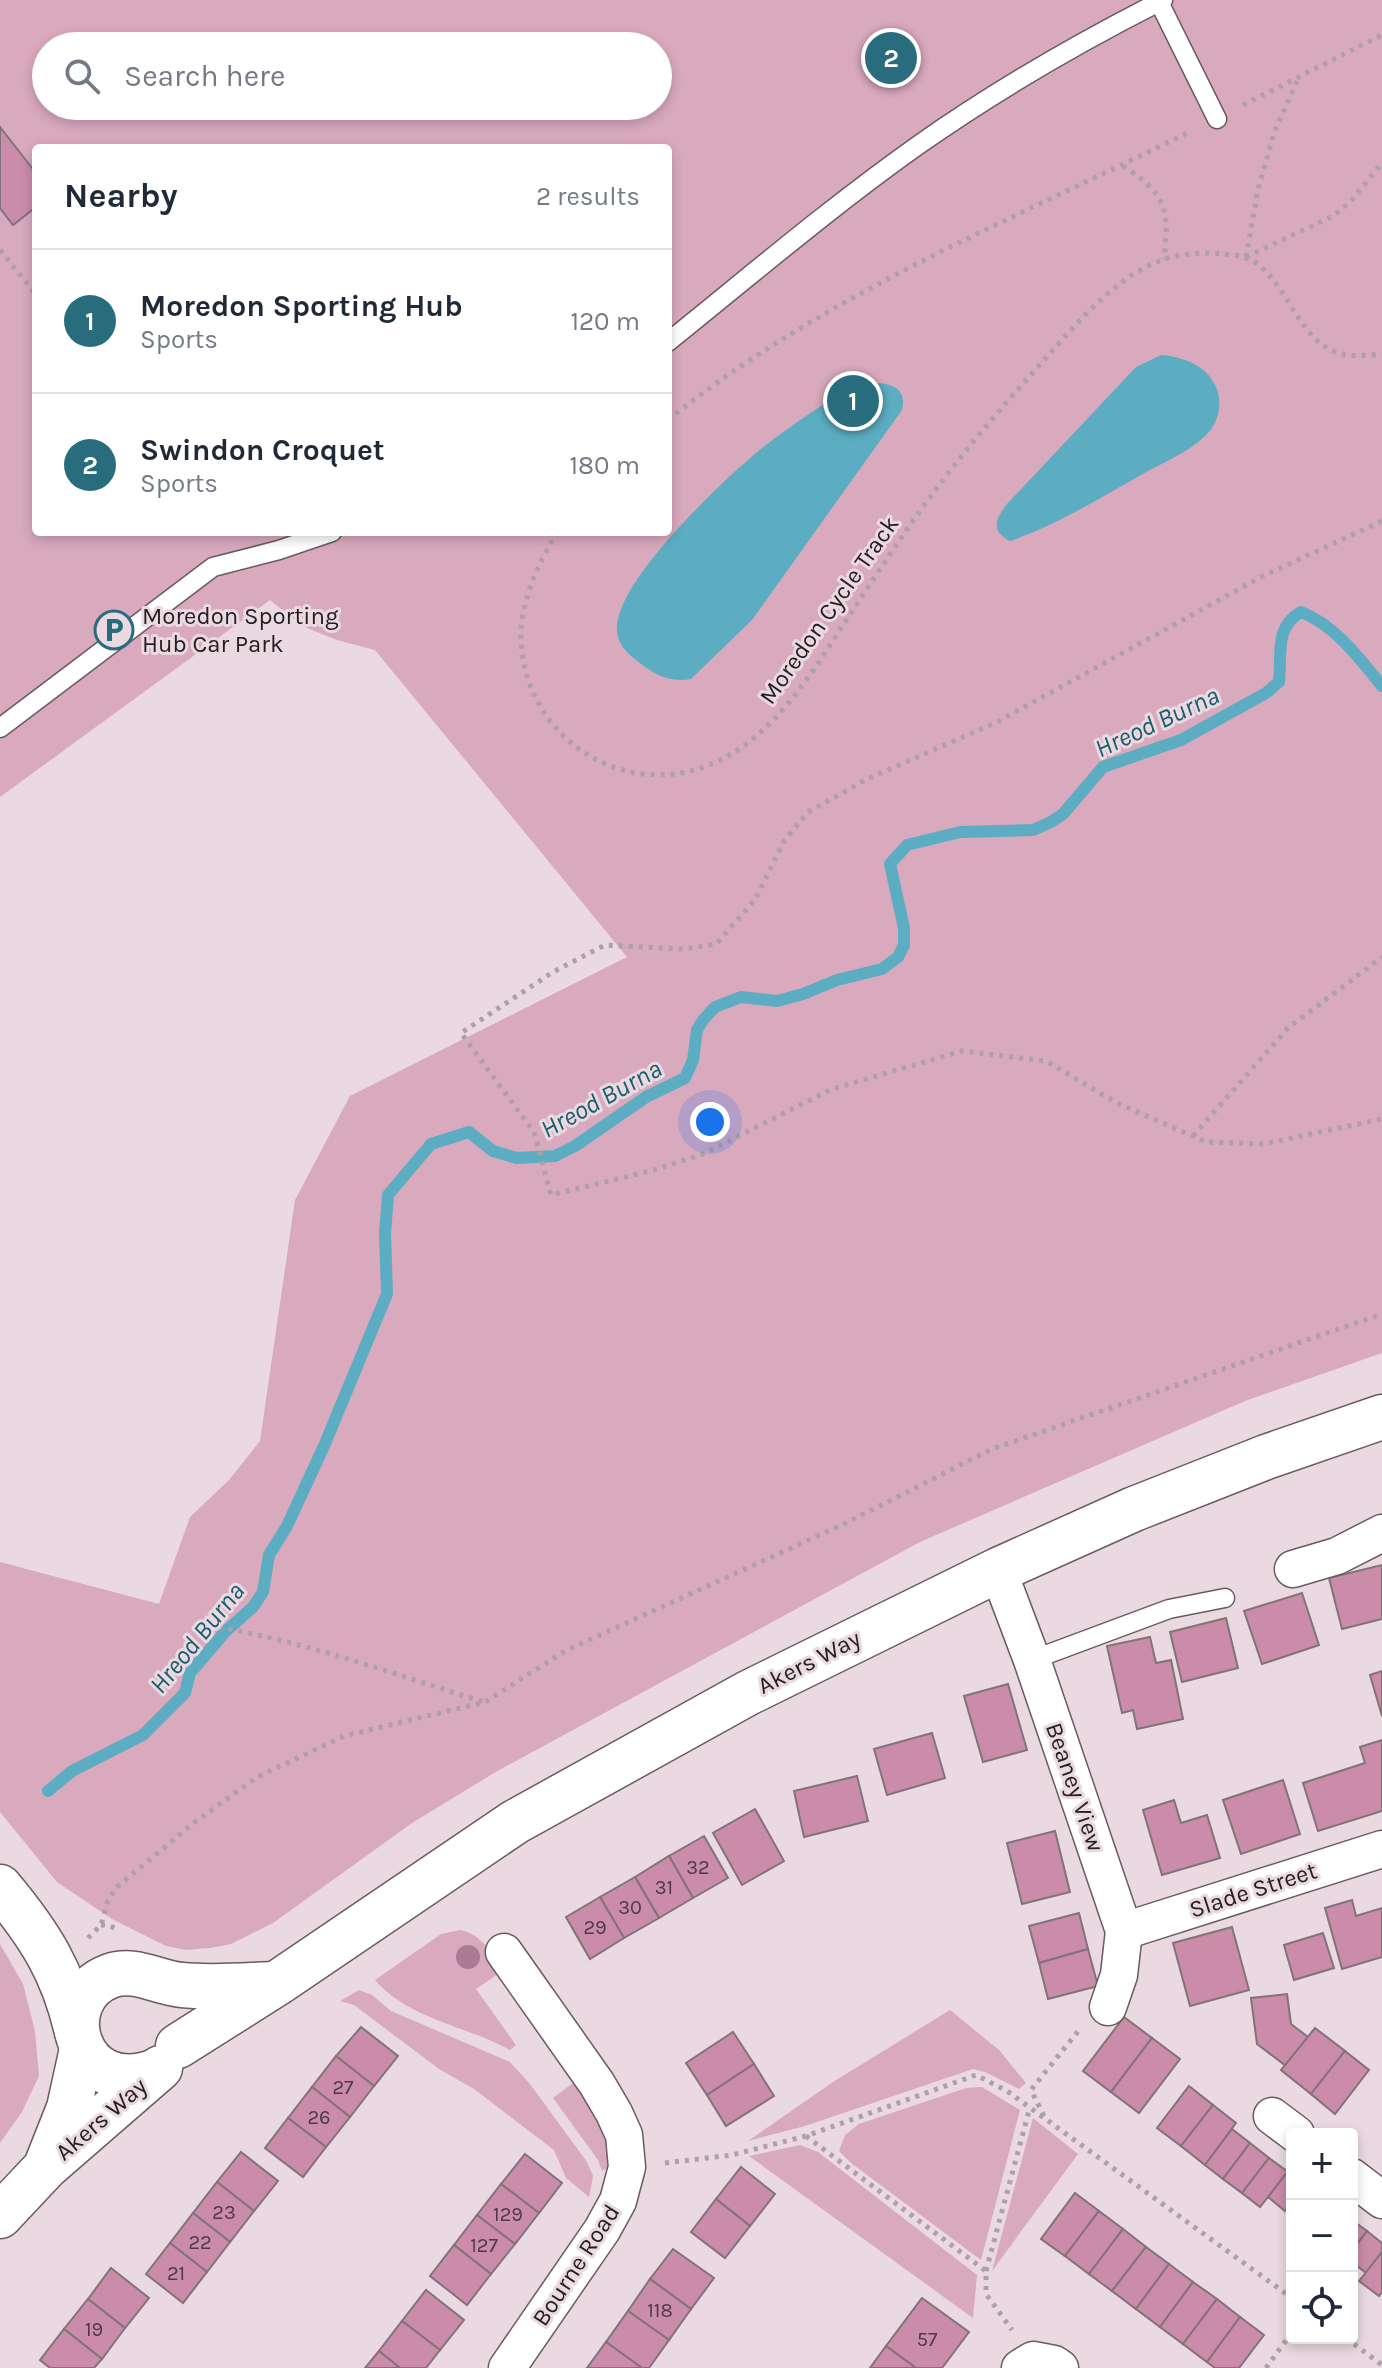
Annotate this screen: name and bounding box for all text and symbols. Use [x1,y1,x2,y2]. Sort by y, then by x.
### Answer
pin: 2 [865,28,917,88]
search box [32,32,672,120]
icon: search [60,54,104,98]
text: Search here [124,58,285,94]
text: Nearby [64,176,178,216]
text: 2 results [536,181,640,212]
text: Moredon Sporting Hub [140,288,463,324]
text: 1 [85,306,95,337]
text: 120 m [570,306,640,337]
text: Sports [140,324,218,355]
pin: 1 [827,371,879,431]
text: Swindon Croquet [140,432,385,468]
text: 2 [82,450,98,481]
text: 180 m [570,450,640,481]
text: Sports [140,468,218,499]
street label: Moredon Cycle Track [754,511,904,709]
place label: Moredon Sporting Hub Car Park [142,602,339,658]
parking icon: Moredon Sporting Hub Car Park [93,609,135,651]
water label: Hreod Burna [1090,680,1224,764]
water label: Hreod Burna [535,1053,667,1145]
your location [690,1102,730,1142]
water label: Hreod Burna [143,1576,251,1700]
street label: Akers Way [753,1624,865,1700]
street label: Beaney View [1040,1719,1110,1855]
house number: 32 [686,1856,710,1879]
street label: Slade Street [1186,1856,1320,1924]
house number: 31 [655,1876,673,1899]
house number: 30 [618,1896,642,1919]
house number: 29 [583,1916,607,1939]
street label: Akers Way [50,2072,152,2166]
house number: 27 [333,2076,354,2099]
house number: 26 [307,2106,331,2129]
map controls [1286,2128,1358,2344]
button: + [1286,2128,1358,2200]
street label: Bourne Road [526,2199,626,2331]
button: − [1286,2200,1358,2272]
house number: 23 [212,2201,236,2224]
house number: 129 [493,2203,523,2226]
house number: 22 [188,2231,212,2254]
house number: 127 [470,2234,498,2257]
house number: 21 [167,2262,185,2285]
button: locate [1286,2272,1358,2344]
house number: 118 [647,2299,673,2322]
house number: 19 [85,2318,103,2341]
house number: 57 [917,2328,938,2351]

